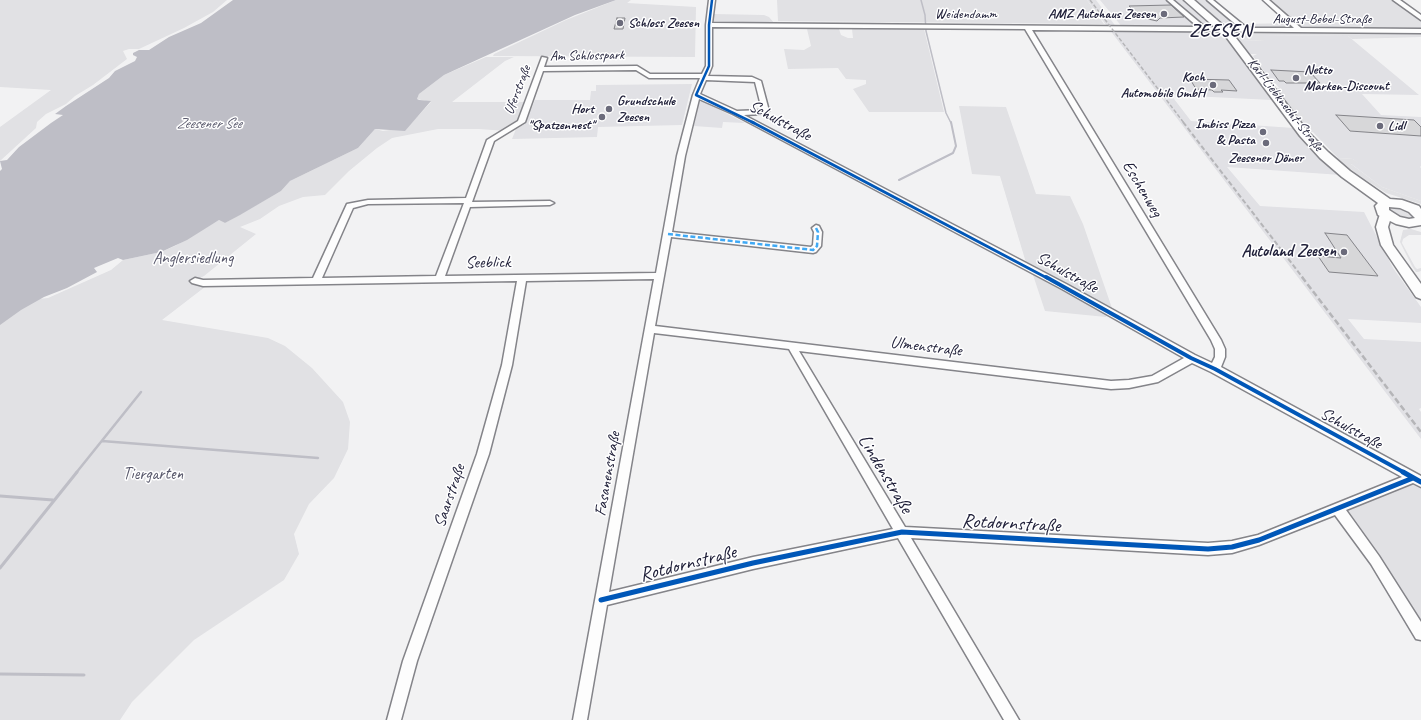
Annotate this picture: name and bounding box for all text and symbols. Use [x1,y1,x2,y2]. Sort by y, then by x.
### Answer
street label: Weidendamm [935,6,997,22]
place label: AMZ Autohaus Zeesen [1048,6,1156,22]
marker: AMZ Autohaus Zeesen [1159,9,1169,19]
street label: August-Bebel-Straße [1273,11,1371,27]
place label: Schloss Zeesen [628,15,699,31]
marker: Schloss Zeesen [615,18,625,28]
district label: ZEESEN [1190,20,1252,42]
street label: Am Schlosspark [550,47,624,65]
street label: Karl-Liebknecht-Straße [1243,55,1327,155]
place label: Netto Marken-Discount [1304,62,1389,94]
street label: Uferstraße [501,63,535,117]
place label: Koch Automobile GmbH [1121,69,1205,102]
marker: Netto Marken-Discount [1291,73,1301,83]
marker: Koch Automobile GmbH [1208,80,1218,90]
place label: Grundschule Zeesen [617,93,675,126]
street label: Schulstraße [745,96,815,146]
place label: Hort "Spatzennest" [528,101,594,134]
marker: Grundschule Zeesen [604,104,614,114]
marker: Hort "Spatzennest" [597,112,607,122]
water label: Zeesener See [177,115,241,133]
place label: Imbiss Pizza & Pasta [1195,116,1255,148]
place label: Lidl [1388,118,1405,134]
marker: Lidl [1375,121,1385,131]
marker: Imbiss Pizza & Pasta [1258,127,1268,137]
marker: Zeesener Döner [1261,138,1271,148]
place label: Zeesener Döner [1229,150,1303,166]
street label: Eschenweg [1117,157,1167,221]
place label: Autoland Zeesen [1242,242,1336,262]
marker: Autoland Zeesen [1339,247,1349,257]
street label: Schulstraße [1033,248,1101,298]
park label: Anglersiedlung [153,249,233,269]
street label: Seeblick [465,252,511,274]
street label: Ulmenstraße [889,333,963,361]
street label: Schulstraße [1317,404,1385,454]
street label: Fasanenstraße [591,430,625,518]
street label: Lindenstraße [852,430,918,518]
street label: Saarstraße [430,462,470,530]
park label: Tiergarten [123,465,183,485]
street label: Rotdornstraße [961,509,1061,539]
street label: Rotdornstraße [637,540,739,588]

